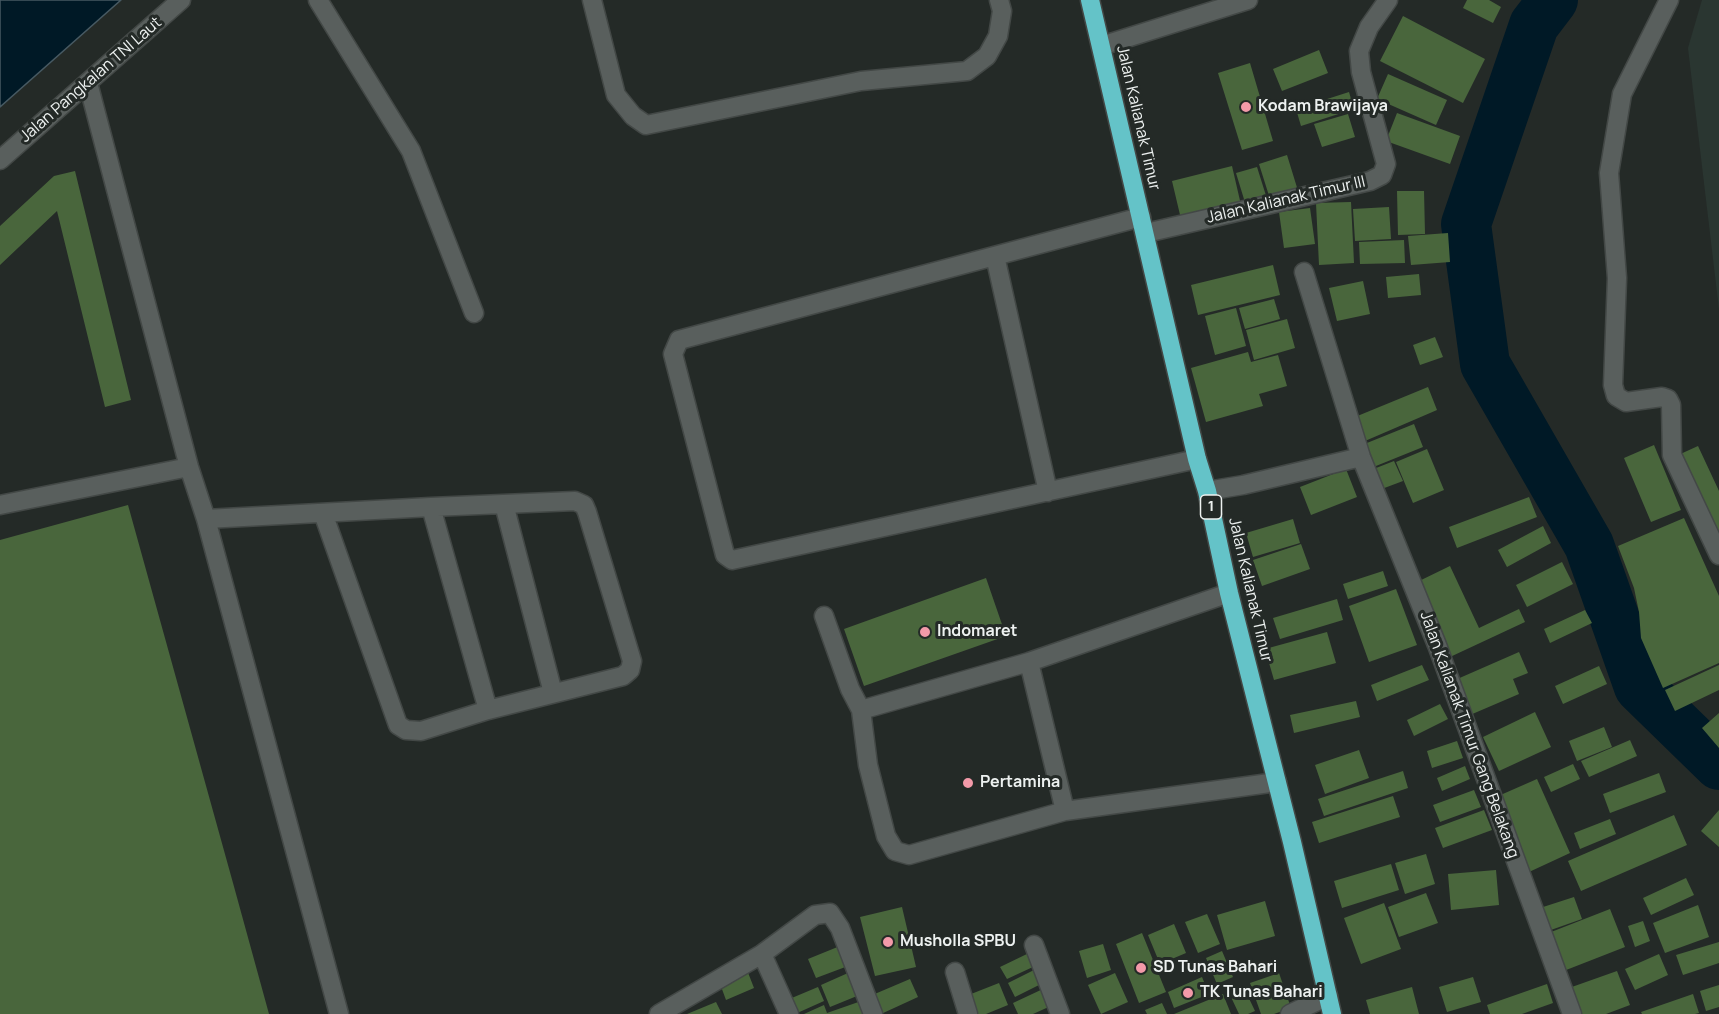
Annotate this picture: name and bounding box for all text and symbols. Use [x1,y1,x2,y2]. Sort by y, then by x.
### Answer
street label: Jalan Pangkalan TNI Laut [16,13,166,147]
street label: Jalan Kalianak Timur [1112,44,1164,192]
place label: Kodam Brawijaya [1258,97,1388,117]
marker: Kodam Brawijaya [1239,100,1253,114]
street label: Jalan Kalianak Timur III [1205,172,1367,228]
road number: 1 [1200,495,1222,519]
street label: Jalan Kalianak Timur [1224,516,1276,664]
street label: Jalan Kalianak Timur Gang Belakang [1415,609,1523,861]
place label: Indomaret [937,622,1018,642]
marker: Indomaret [918,625,932,639]
place label: Pertamina [980,773,1060,793]
marker: Pertamina [961,776,975,790]
place label: Musholla SPBU [900,932,1016,952]
marker: Musholla SPBU [881,935,895,949]
place label: SD Tunas Bahari [1153,958,1277,978]
marker: SD Tunas Bahari [1134,961,1148,975]
place label: TK Tunas Bahari [1200,983,1323,1003]
marker: TK Tunas Bahari [1181,986,1195,1000]

